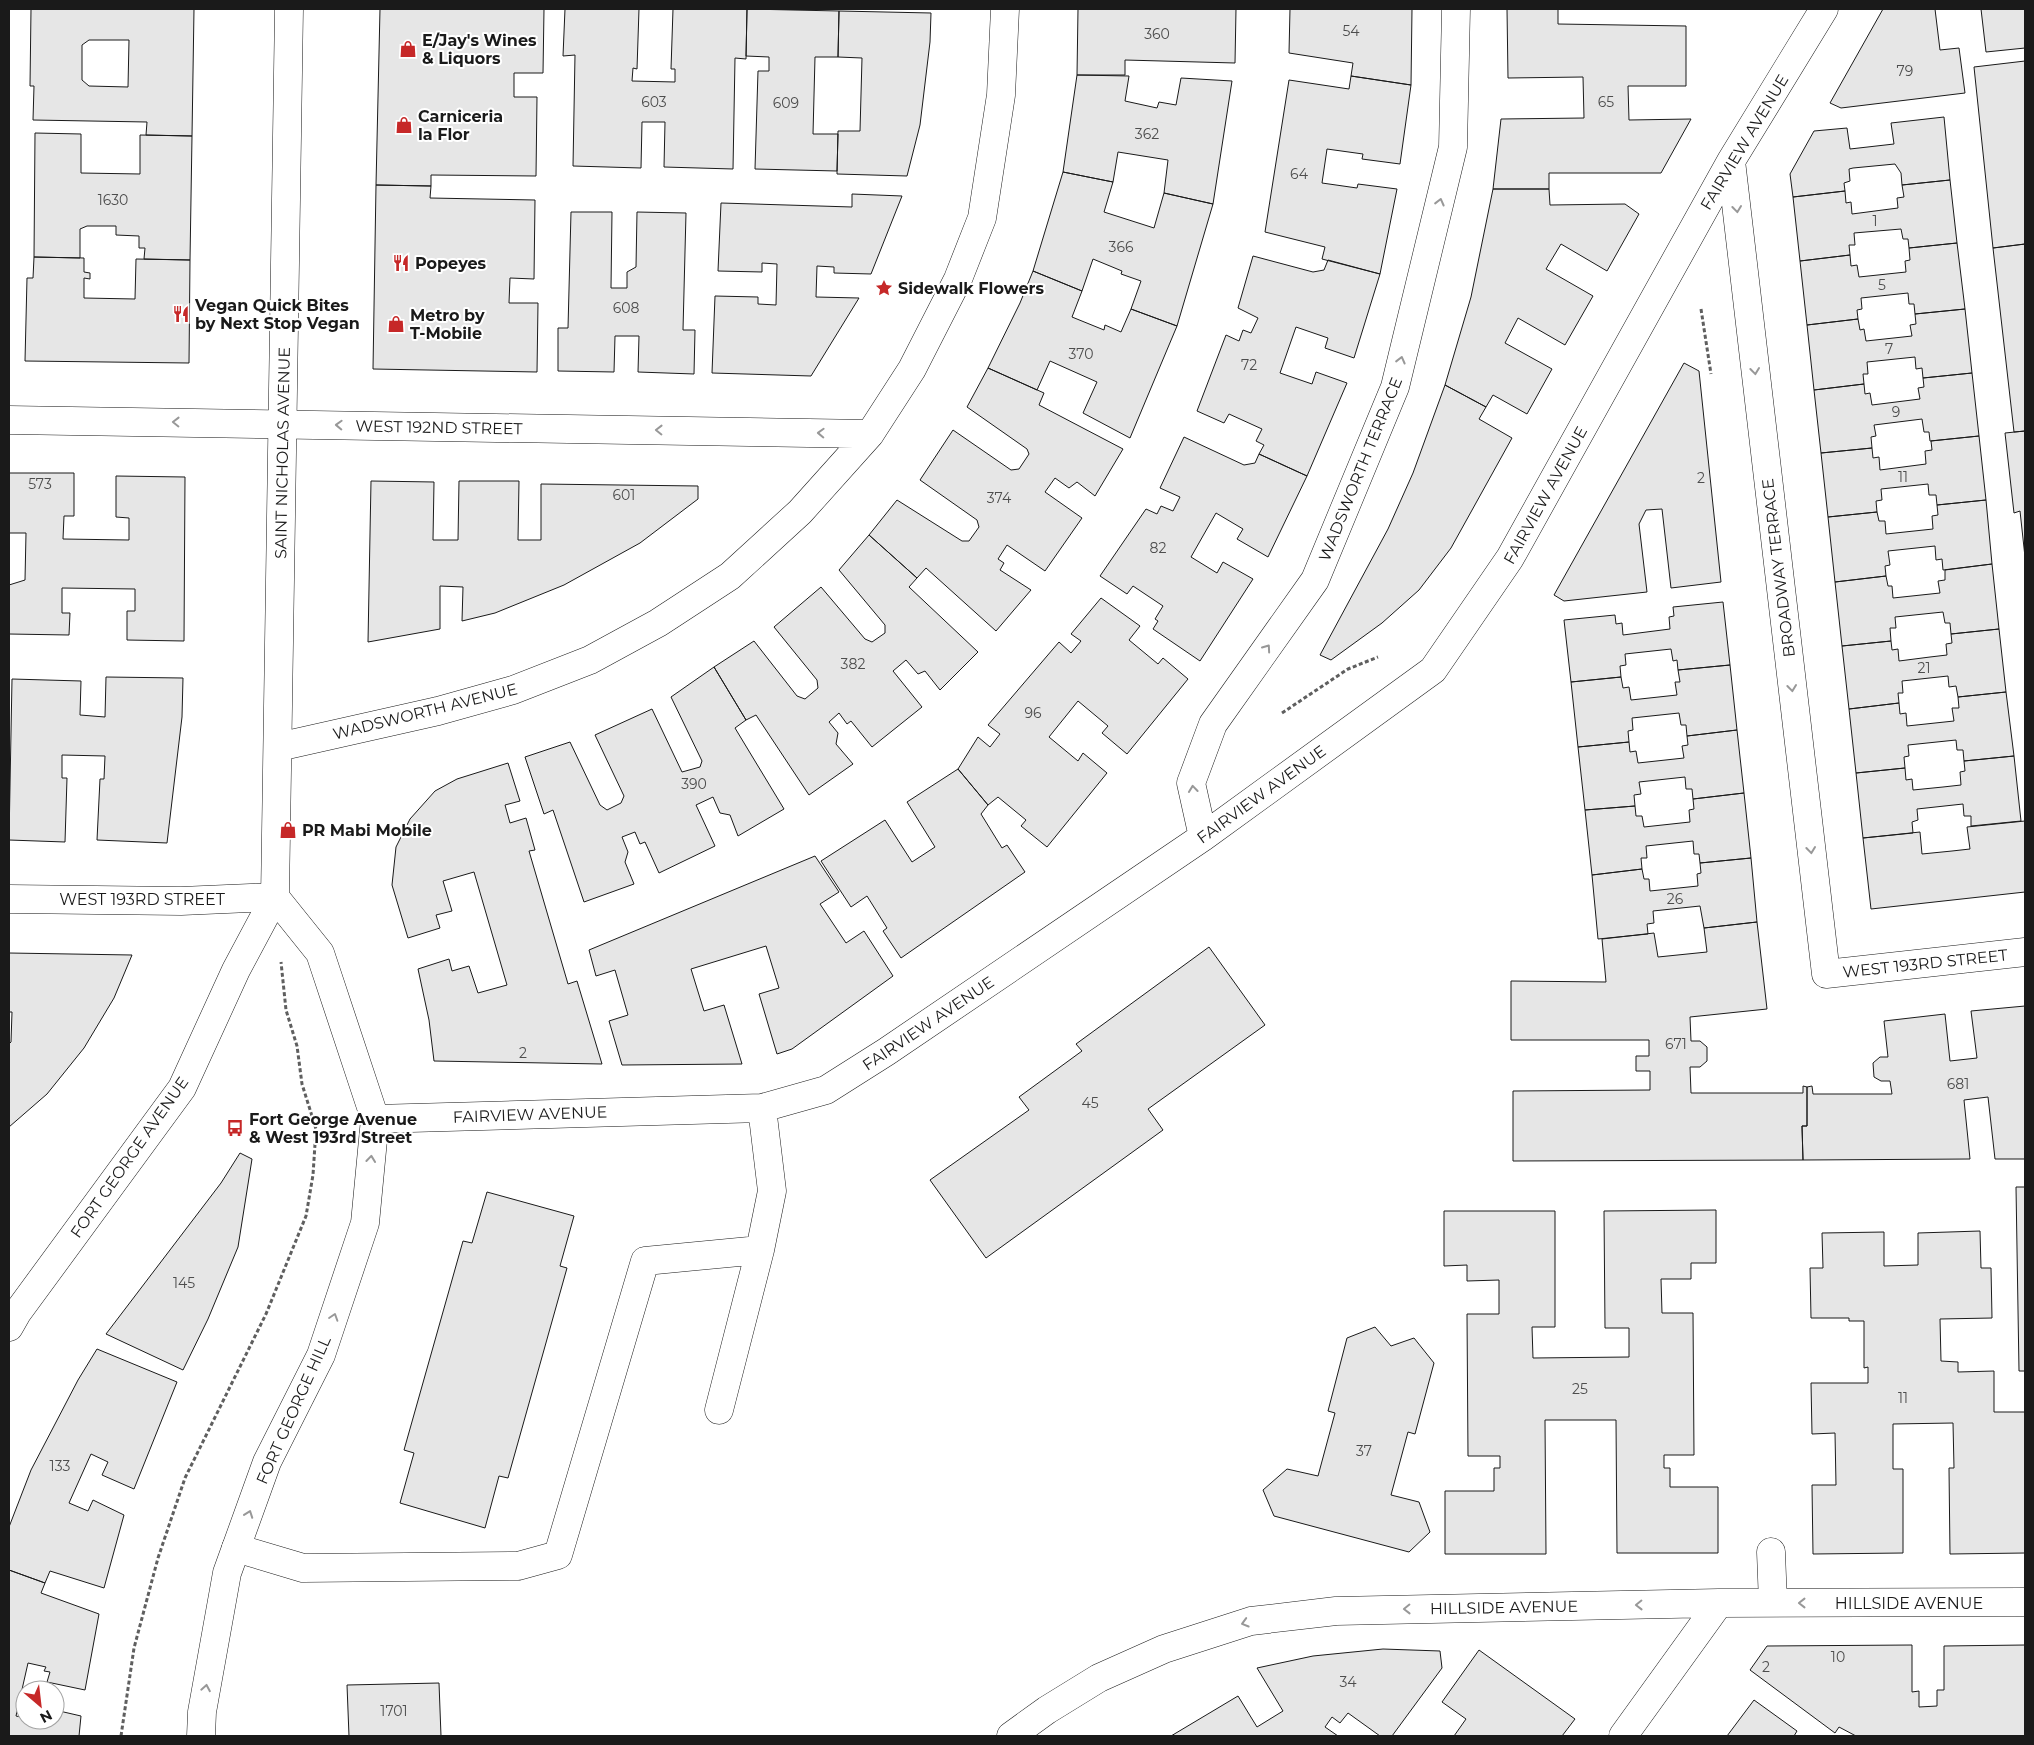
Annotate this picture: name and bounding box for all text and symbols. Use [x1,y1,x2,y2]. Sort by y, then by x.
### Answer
house number: 54 [1342,22,1360,40]
house number: 360 [1144,25,1170,43]
place label: E/Jay's Wines & Liquors [422,31,537,68]
shop icon: E/Jay's Wines & Liquors [398,39,418,59]
house number: 79 [1897,62,1913,80]
street label: FAIRVIEW AVENUE [1696,71,1792,213]
house number: 603 [641,93,667,111]
house number: 65 [1598,93,1614,111]
house number: 609 [773,94,799,112]
place label: Carniceria la Flor [418,107,503,144]
shop icon: Carniceria la Flor [394,115,414,135]
house number: 362 [1135,125,1159,143]
house number: 64 [1290,165,1309,183]
house number: 1630 [98,191,128,209]
one-way arrow [1434,198,1445,207]
one-way arrow [1731,205,1742,213]
house number: 1 [1872,212,1878,230]
house number: 366 [1109,238,1134,256]
restaurant icon: Popeyes [391,253,411,273]
place label: Popeyes [415,254,487,273]
house number: 5 [1878,276,1886,294]
place icon: Sidewalk Flowers [874,278,894,298]
place label: Sidewalk Flowers [898,279,1044,298]
place label: Vegan Quick Bites by Next Stop Vegan [194,296,360,333]
house number: 608 [613,299,639,317]
restaurant icon: Vegan Quick Bites by Next Stop Vegan [171,304,191,324]
place label: Metro by T-Mobile [410,306,485,343]
shop icon: Metro by T-Mobile [386,314,406,334]
house number: 7 [1885,340,1893,358]
house number: 370 [1069,345,1093,363]
street label: SAINT NICHOLAS AVENUE [271,347,294,559]
house number: 72 [1241,356,1257,374]
one-way arrow [1396,357,1406,365]
one-way arrow [1749,367,1760,375]
street label: WADSWORTH TERRACE [1315,374,1406,564]
house number: 9 [1892,403,1900,421]
one-way arrow [172,417,180,427]
street label: WEST 192ND STREET [355,417,524,438]
one-way arrow [334,420,342,431]
street label: FAIRVIEW AVENUE [1500,423,1591,567]
one-way arrow [654,425,662,435]
one-way arrow [817,428,824,438]
house number: 11 [1898,468,1908,486]
house number: 2 [1697,469,1705,487]
house number: 573 [28,475,52,493]
street label: BROADWAY TERRACE [1758,477,1799,658]
house number: 601 [613,486,635,504]
house number: 374 [987,489,1012,507]
house number: 82 [1150,539,1166,557]
one-way arrow [1261,644,1270,654]
house number: 382 [841,655,865,673]
house number: 21 [1917,659,1931,677]
street label: WADSWORTH AVENUE [331,679,519,744]
one-way arrow [1786,685,1797,693]
house number: 96 [1024,704,1042,722]
street label: FAIRVIEW AVENUE [1193,741,1329,848]
house number: 390 [681,775,707,793]
one-way arrow [1188,785,1199,793]
shop icon: PR Mabi Mobile [278,820,298,840]
place label: PR Mabi Mobile [302,821,432,840]
one-way arrow [1805,846,1816,854]
street label: WEST 193RD STREET [59,890,226,909]
house number: 26 [1667,890,1684,908]
street label: WEST 193RD STREET [1842,945,2009,982]
street label: FAIRVIEW AVENUE [859,972,998,1075]
house number: 671 [1665,1035,1687,1053]
house number: 2 [519,1044,527,1062]
street label: FORT GEORGE AVENUE [66,1073,192,1242]
house number: 681 [1947,1075,1969,1093]
house number: 45 [1081,1094,1099,1112]
street label: FAIRVIEW AVENUE [452,1102,608,1127]
place label: Fort George Avenue & West 193rd Street [249,1110,417,1147]
bus stop icon: Fort George Avenue & West 193rd Street [225,1118,245,1138]
one-way arrow [365,1155,376,1163]
house number: 145 [173,1274,195,1292]
one-way arrow [328,1313,338,1321]
street label: FORT GEORGE HILL [252,1333,335,1487]
house number: 25 [1572,1380,1588,1398]
house number: 11 [1898,1389,1908,1407]
house number: 37 [1356,1442,1372,1460]
house number: 133 [50,1457,70,1475]
one-way arrow [243,1510,253,1518]
street label: HILLSIDE AVENUE [1835,1594,1983,1613]
street label: HILLSIDE AVENUE [1430,1597,1578,1618]
one-way arrow [1797,1598,1805,1608]
one-way arrow [1635,1600,1642,1610]
one-way arrow [1402,1604,1410,1615]
one-way arrow [1241,1618,1250,1628]
house number: 10 [1831,1648,1845,1666]
house number: 2 [1762,1658,1770,1676]
house number: 34 [1339,1673,1357,1691]
north arrow [15,1680,65,1730]
one-way arrow [200,1684,210,1692]
house number: 1701 [380,1702,408,1720]
text: N [37,1706,55,1727]

